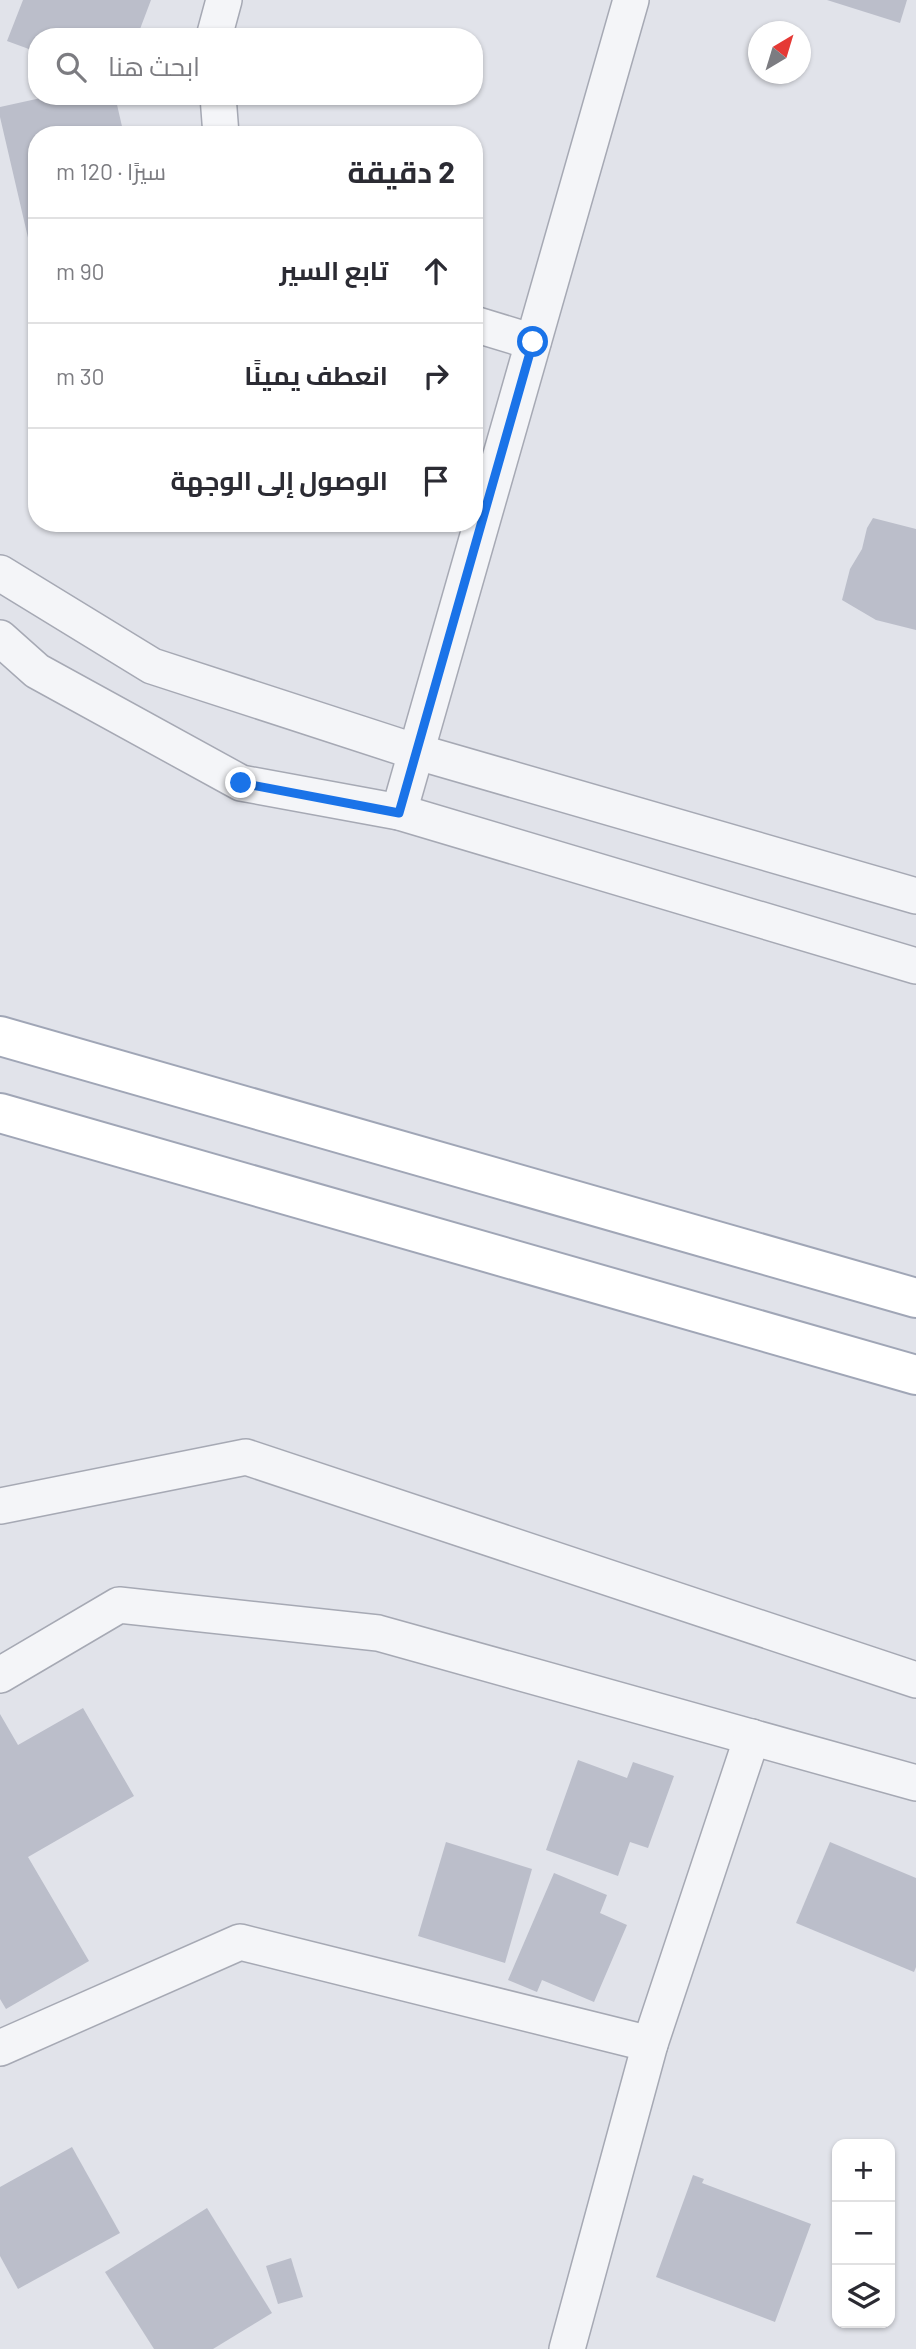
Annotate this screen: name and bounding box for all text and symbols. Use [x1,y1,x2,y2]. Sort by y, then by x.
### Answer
north arrow [748,21,811,84]
search box [28,28,483,105]
icon: search [52,48,90,86]
text: ابحث هنا [108,50,200,81]
text: 2 دقيقة [347,153,455,189]
text: سيرًا · 120 m [56,157,166,185]
icon: ahead [417,252,455,290]
text: تابع السير [279,254,388,285]
text: 90 m [56,257,105,285]
route start [517,326,548,357]
icon: right [417,357,455,395]
text: انعطف يمينًا [244,359,388,390]
text: 30 m [56,362,104,390]
icon: arrive [417,462,455,500]
text: الوصول إلى الوجهة [170,464,388,495]
route end [225,767,256,798]
map controls [832,2139,895,2328]
button: + [832,2139,895,2202]
button: − [832,2202,895,2265]
button: layers [832,2265,895,2328]

